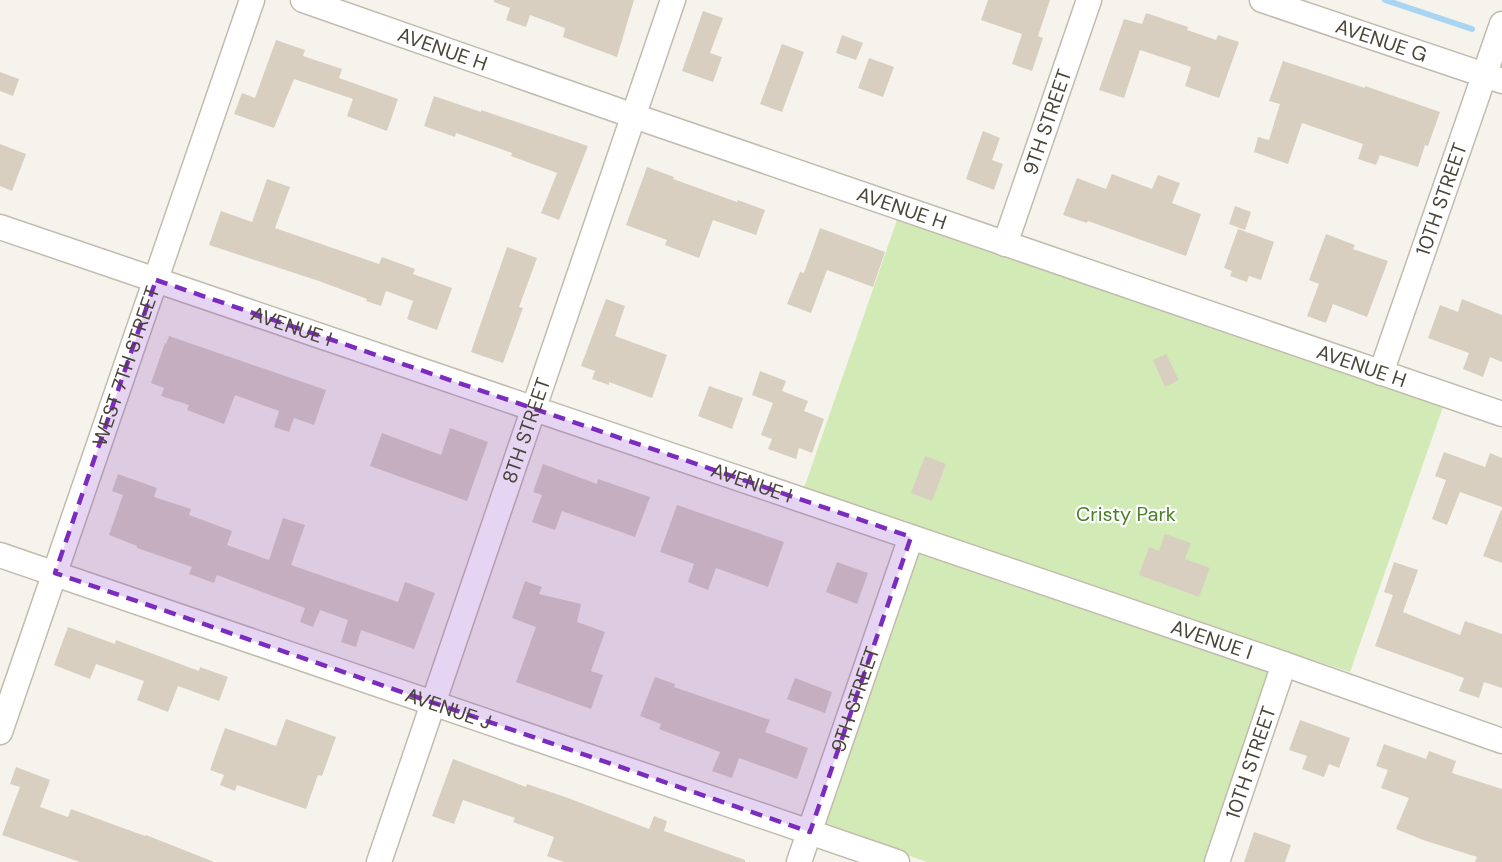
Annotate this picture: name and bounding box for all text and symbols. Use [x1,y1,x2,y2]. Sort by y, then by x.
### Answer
street label: AVENUE G [1332,13,1430,68]
street label: AVENUE H [394,21,491,77]
street label: 9TH STREET [1017,66,1077,178]
street label: 10TH STREET [1410,139,1473,259]
street label: AVENUE H [854,181,950,235]
street label: WEST 7TH STREET [86,283,166,450]
street label: AVENUE I [247,300,336,352]
street label: AVENUE H [1313,338,1410,393]
street label: 8TH STREET [496,374,556,487]
street label: AVENUE I [708,457,796,509]
park label: Cristy Park [1076,501,1176,527]
street label: AVENUE I [1168,614,1256,665]
street label: 9TH STREET [825,643,885,756]
street label: AVENUE J [402,682,495,735]
street label: 10TH STREET [1219,703,1282,822]

